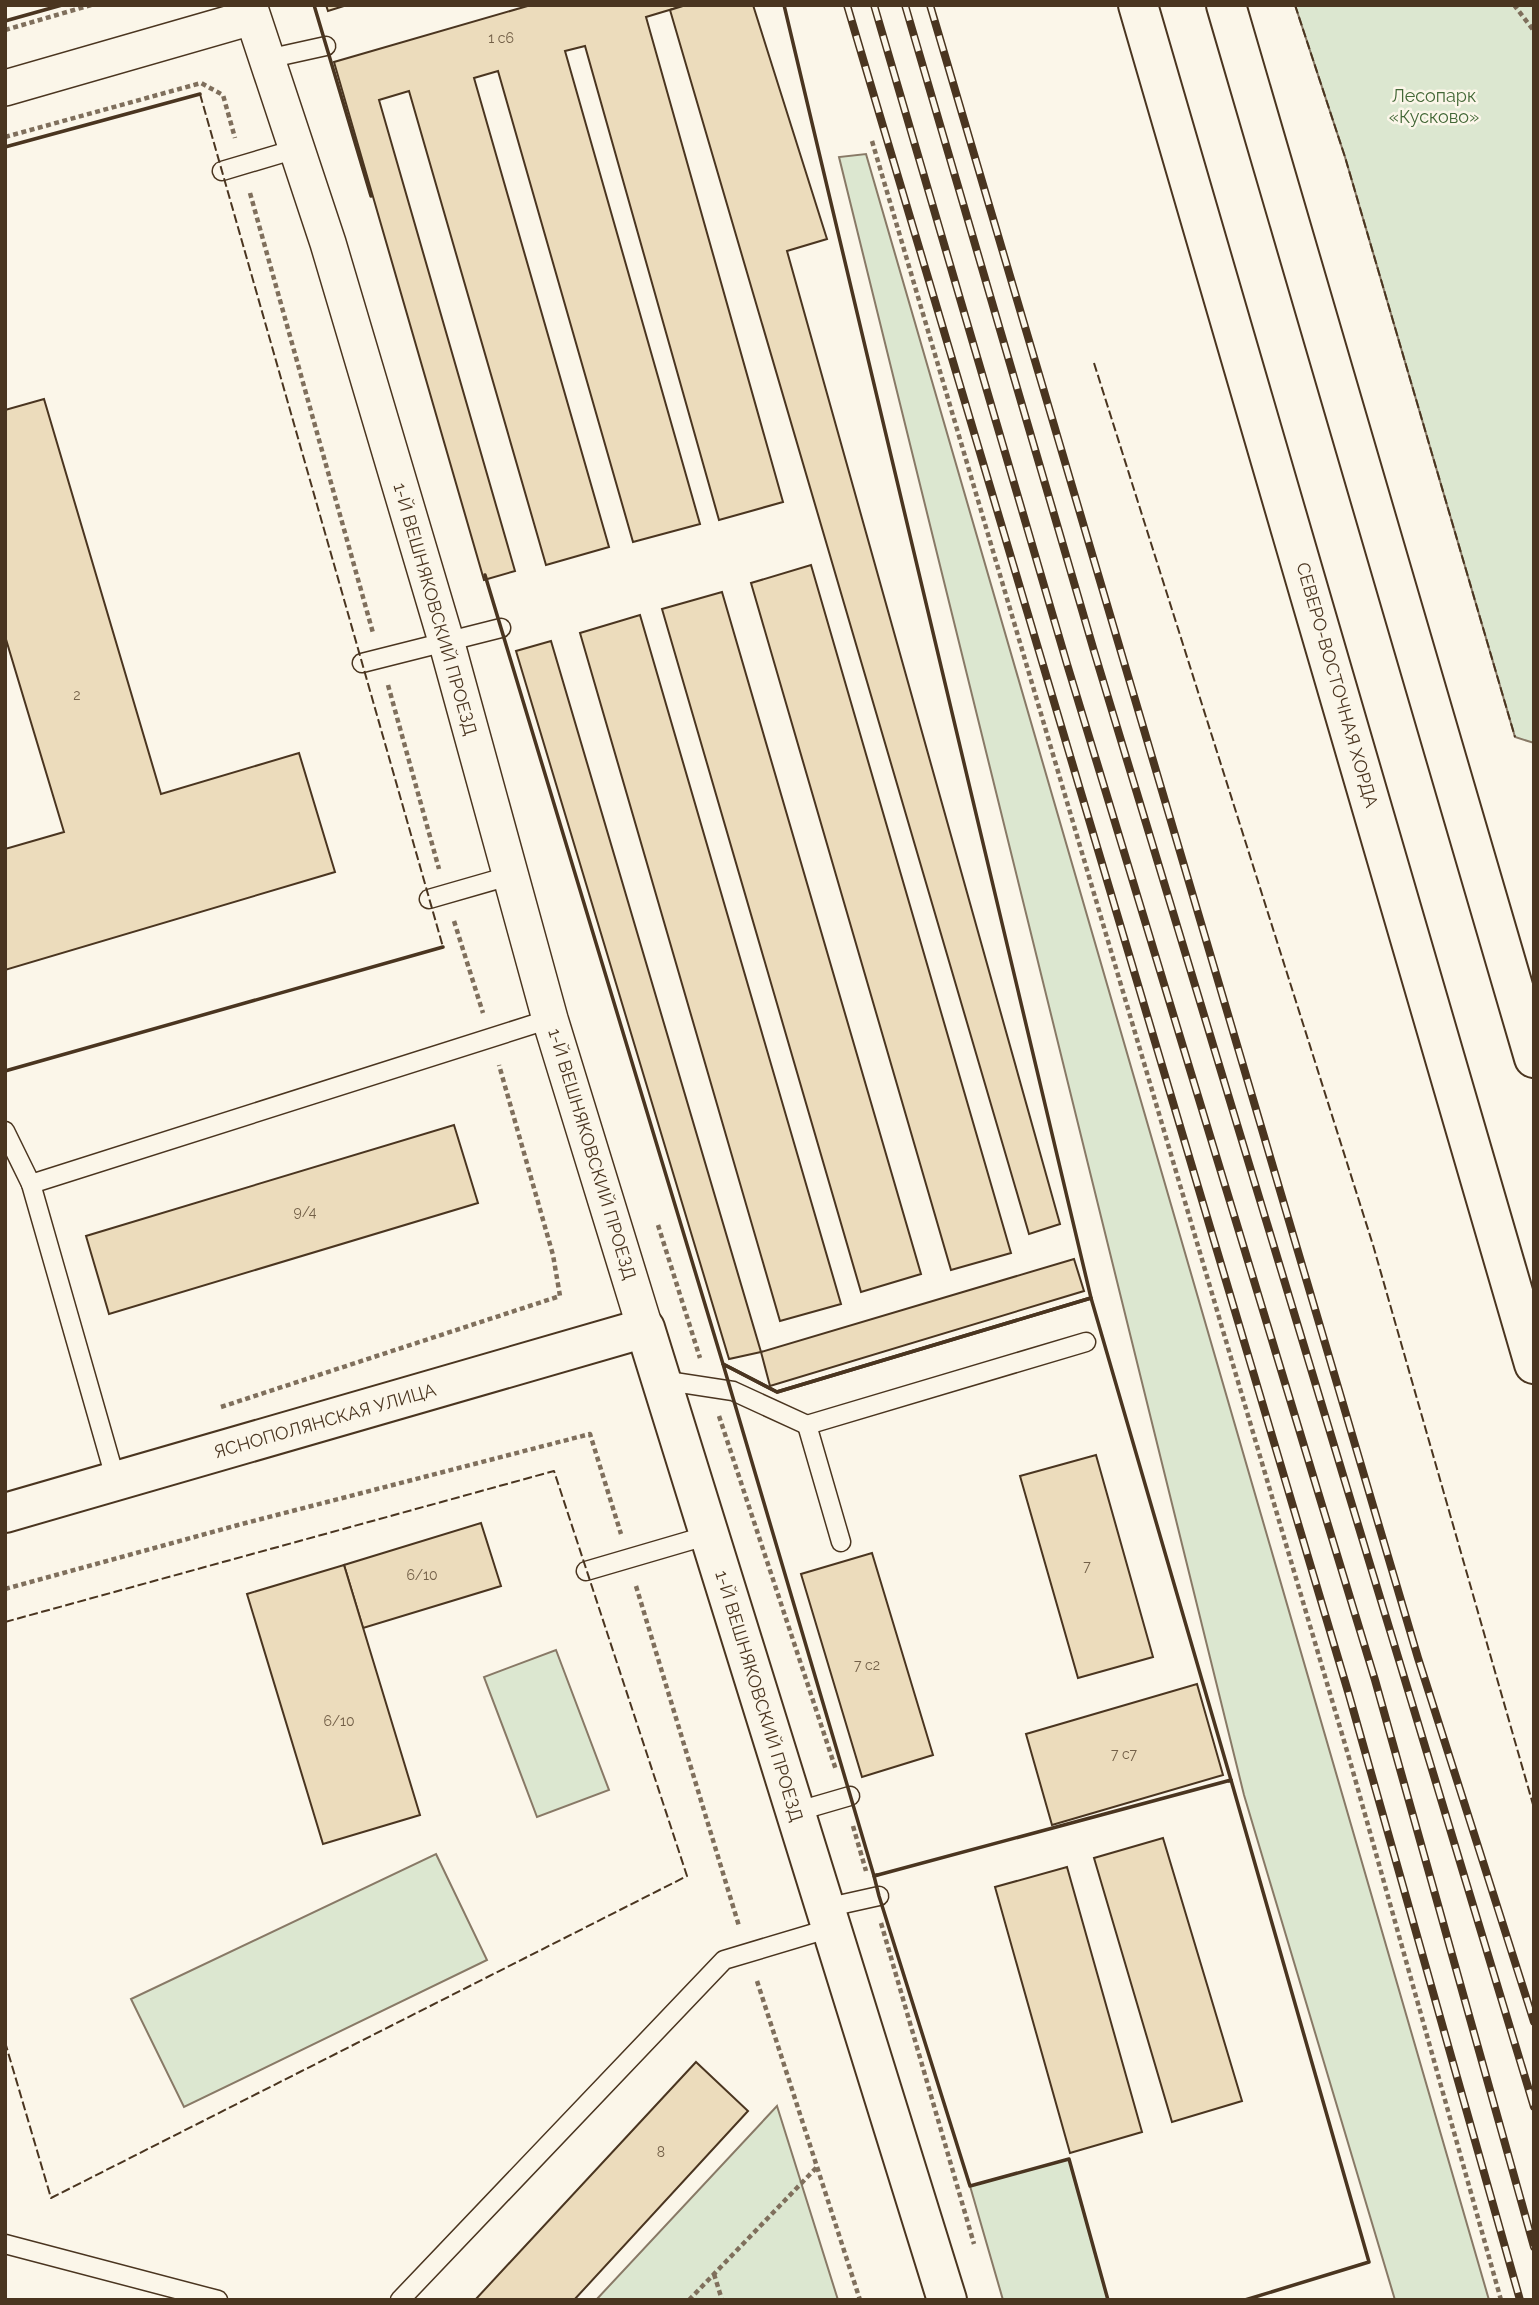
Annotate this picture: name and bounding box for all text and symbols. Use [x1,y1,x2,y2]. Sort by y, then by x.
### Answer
house number: 1 с6 [488,30,514,46]
park label: Лесопарк «Кусково» [1389,85,1479,127]
street label: 1-Й ВЕШНЯКОВСКИЙ ПРОЕЗД [389,480,482,738]
street label: СЕВЕРО-ВОСТОЧНАЯ ХОРДА [1292,560,1383,810]
house number: 2 [73,687,81,703]
street label: 1-Й ВЕШНЯКОВСКИЙ ПРОЕЗД [544,1026,641,1282]
house number: 9/4 [293,1204,317,1220]
street label: ЯСНОПОЛЯНСКАЯ УЛИЦА [211,1379,438,1462]
house number: 7 [1083,1558,1091,1574]
house number: 6/10 [406,1567,438,1583]
street label: 1-Й ВЕШНЯКОВСКИЙ ПРОЕЗД [711,1568,808,1824]
house number: 7 с2 [854,1657,880,1673]
house number: 6/10 [323,1713,355,1729]
house number: 7 с7 [1111,1746,1138,1762]
house number: 8 [657,2144,665,2160]

